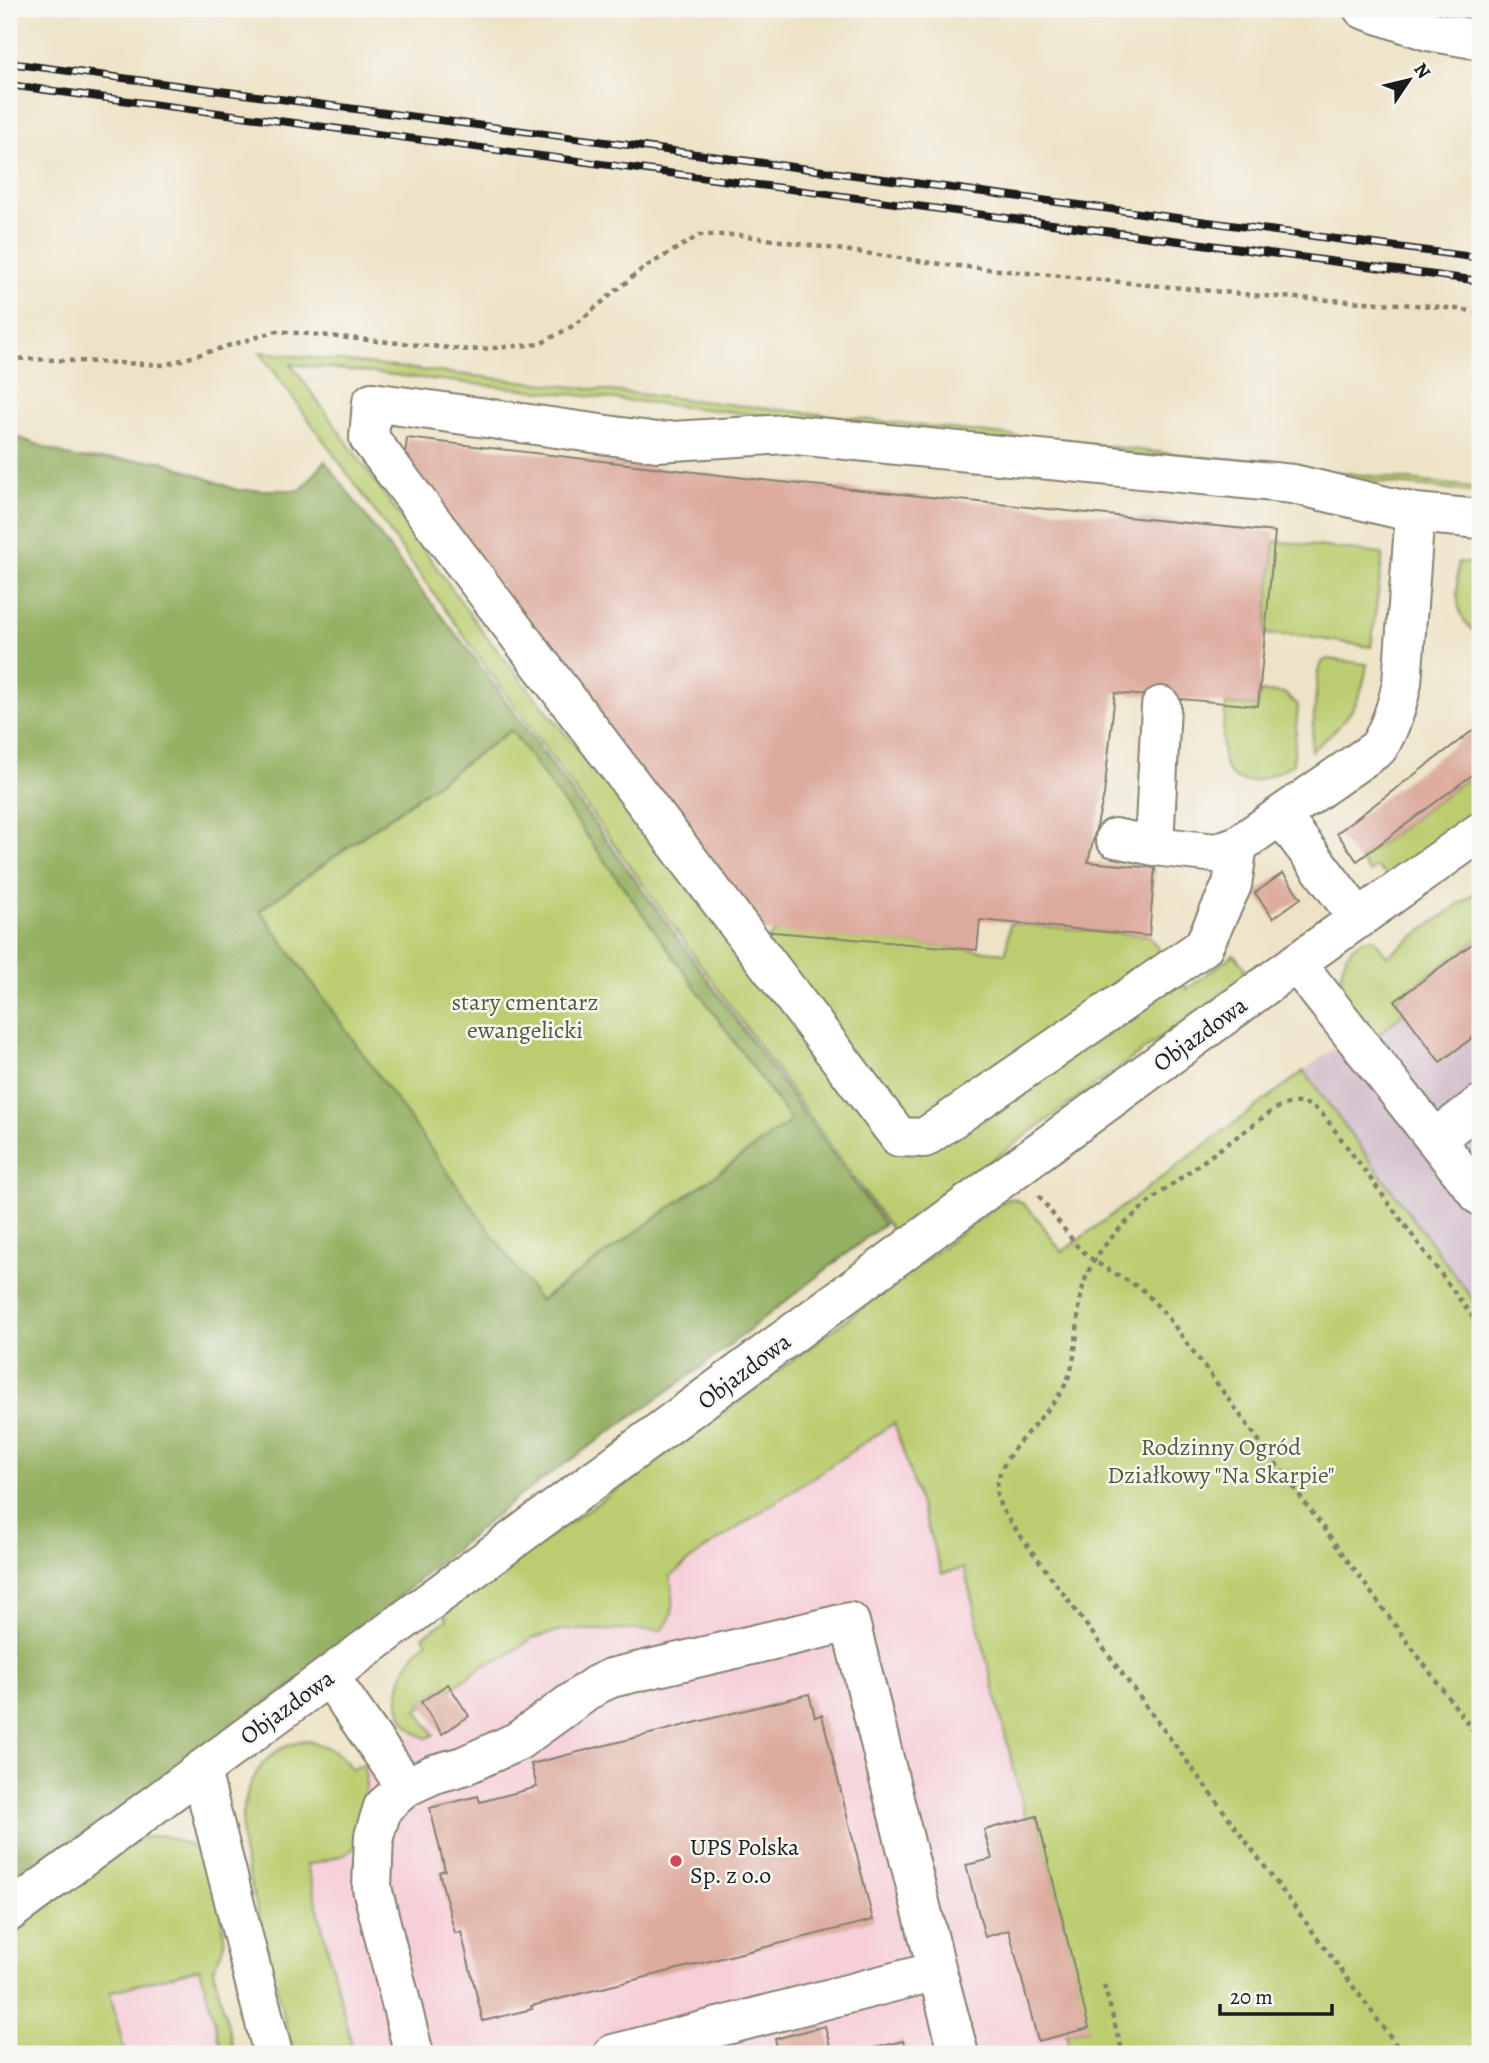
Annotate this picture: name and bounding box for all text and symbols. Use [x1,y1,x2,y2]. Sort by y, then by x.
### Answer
north arrow [1374,46,1444,116]
text: N [1407,58,1437,84]
park label: stary cmentarz ewangelicki [451,986,599,1046]
street label: Objazdowa [1146,988,1254,1079]
street label: Objazdowa [691,1325,798,1417]
park label: Rodzinny Ogród Działkowy "Na Skarpie" [1107,1431,1335,1491]
street label: Objazdowa [233,1661,341,1752]
place label: UPS Polska Sp. z o.o [690,1831,800,1891]
marker: UPS Polska Sp. z o.o [668,1853,684,1869]
scale bar [1220,1972,1332,2016]
text: 20 m [1230,1983,1273,2011]

